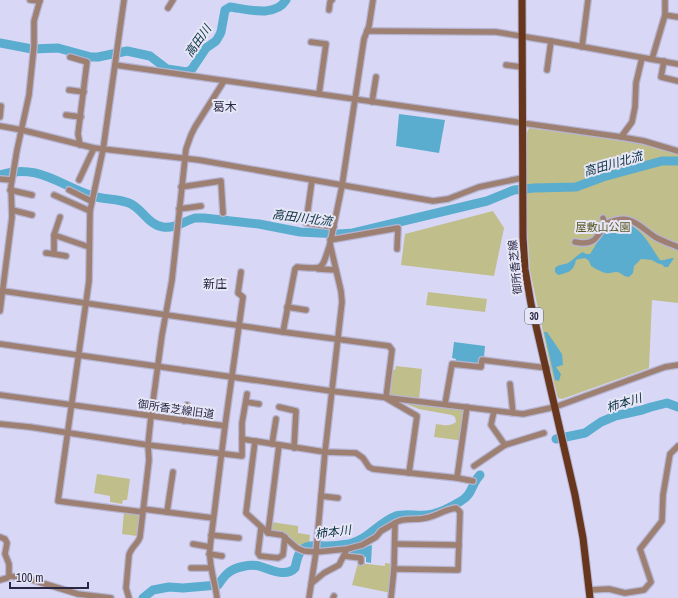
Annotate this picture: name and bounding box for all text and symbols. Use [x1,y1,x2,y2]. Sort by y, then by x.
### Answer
water label: 高田川 [181,20,216,60]
district label: 葛木 [213,99,237,115]
water label: 高田川北流 [582,147,646,180]
water label: 高田川北流 [271,206,335,230]
park label: 屋敷山公園 [576,220,631,234]
street label: 御所香芝線 [505,239,525,296]
district label: 新庄 [203,276,227,292]
road number: 30 [525,308,543,324]
water label: 柿本川 [604,390,645,416]
street label: 御所香芝線旧道 [136,397,215,421]
water label: 柿本川 [314,522,354,542]
scale bar [10,564,88,590]
text: 100 m [16,570,43,586]

